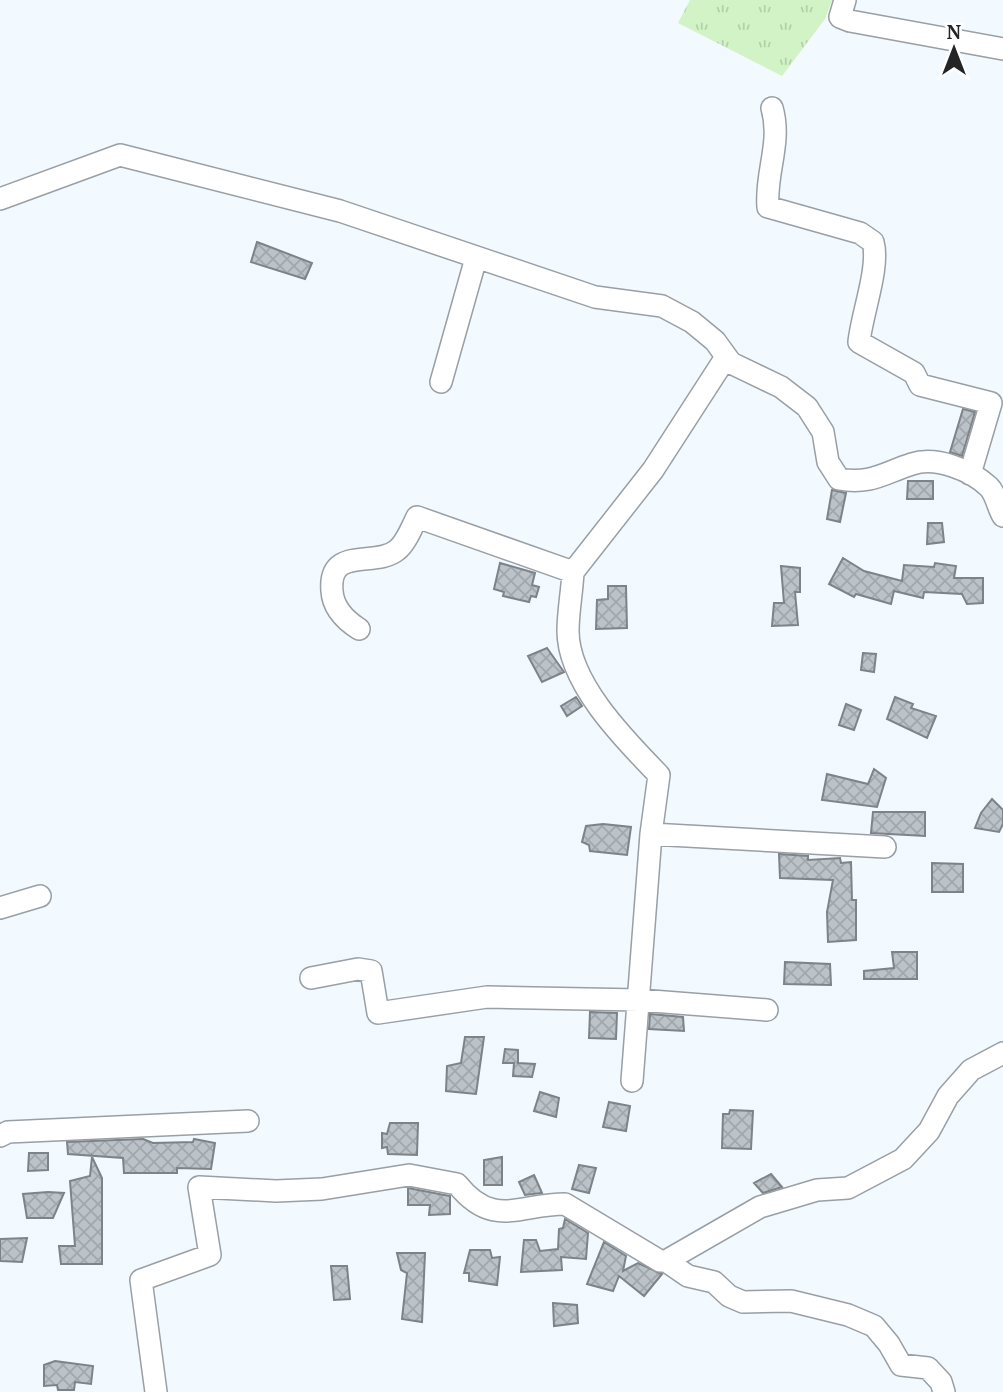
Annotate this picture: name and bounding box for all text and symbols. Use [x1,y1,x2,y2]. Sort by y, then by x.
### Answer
north arrow [919,14,989,84]
text: N [947,19,962,44]

